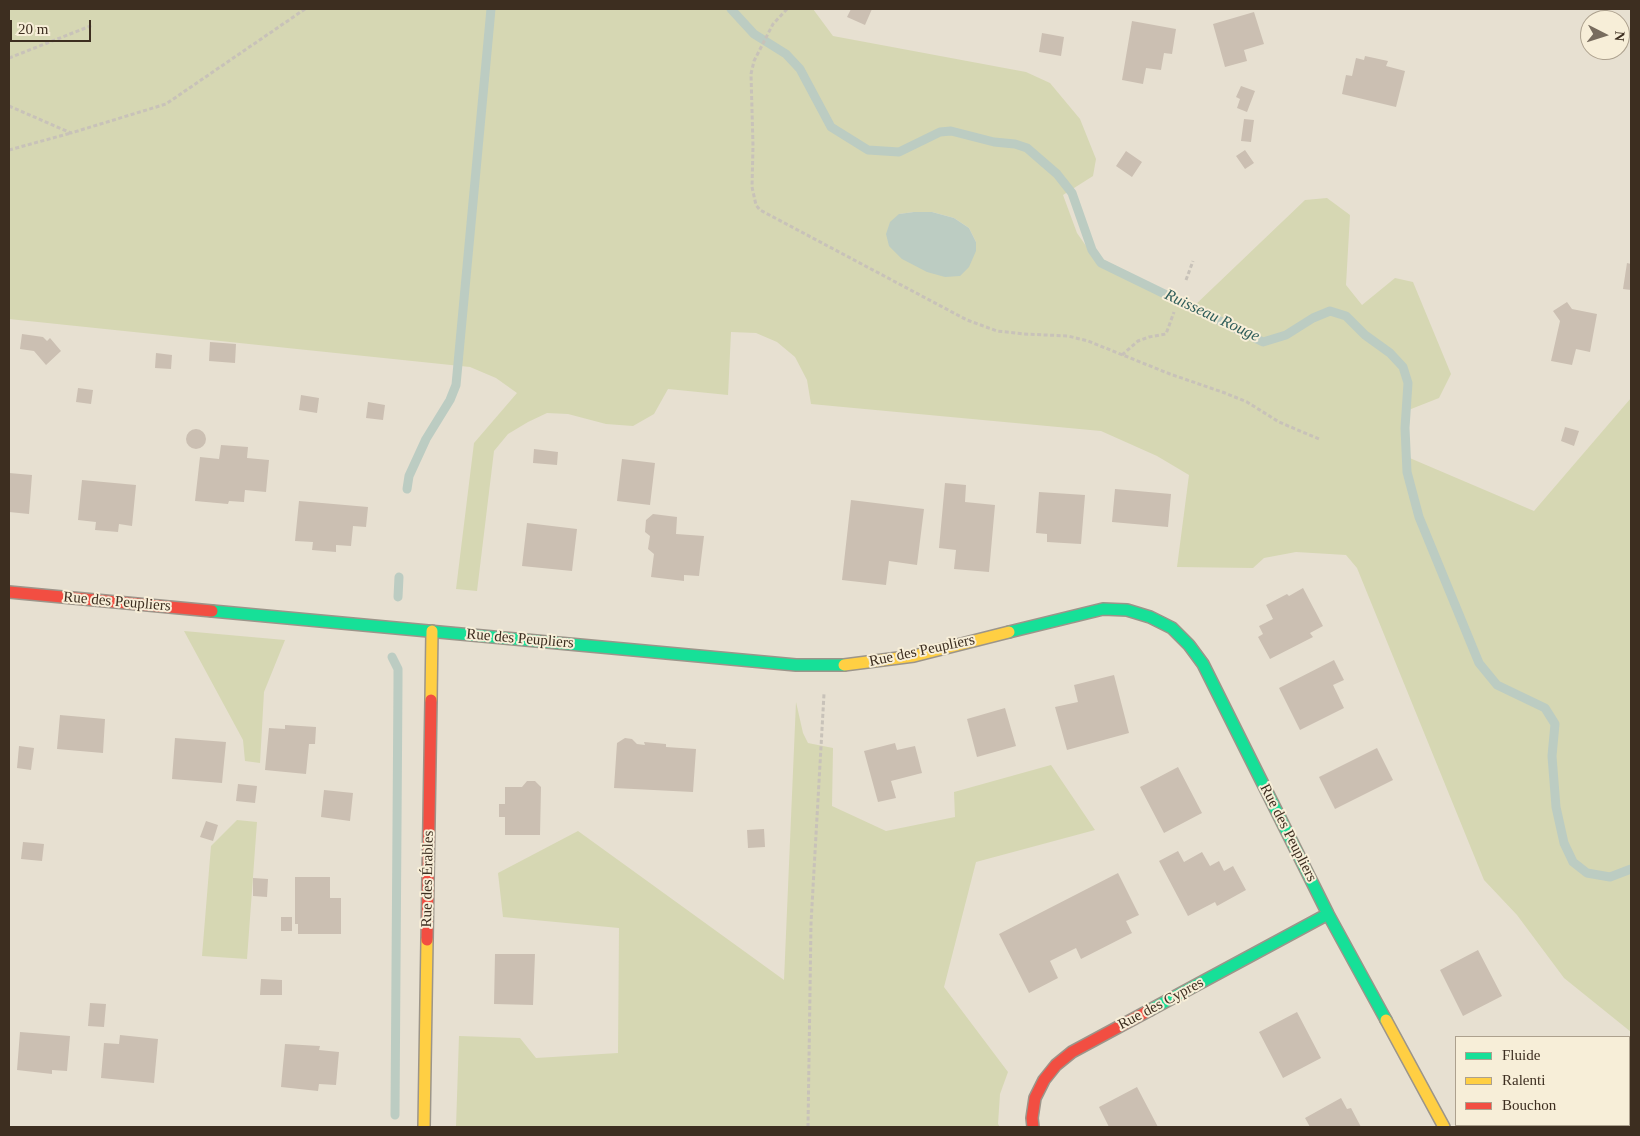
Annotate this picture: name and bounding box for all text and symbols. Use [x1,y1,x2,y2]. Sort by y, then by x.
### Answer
scale bar [12,10,94,42]
north arrow [1580,10,1630,60]
text: 20 m [18,21,48,37]
text: N [1612,31,1627,42]
water label: Ruisseau Rouge [1161,286,1263,346]
street label: Rue des Peupliers [63,588,171,616]
street label: Rue des Peupliers [466,625,574,653]
street label: Rue des Peupliers [868,631,976,671]
street label: Rue des Peupliers [1256,781,1320,885]
street label: Rue des Érables [418,831,438,927]
street label: Rue des Cypres [1115,974,1207,1034]
legend [1455,1036,1630,1126]
text: Fluide [1502,1047,1540,1063]
text: Ralenti [1502,1072,1545,1088]
text: Bouchon [1502,1097,1556,1113]

